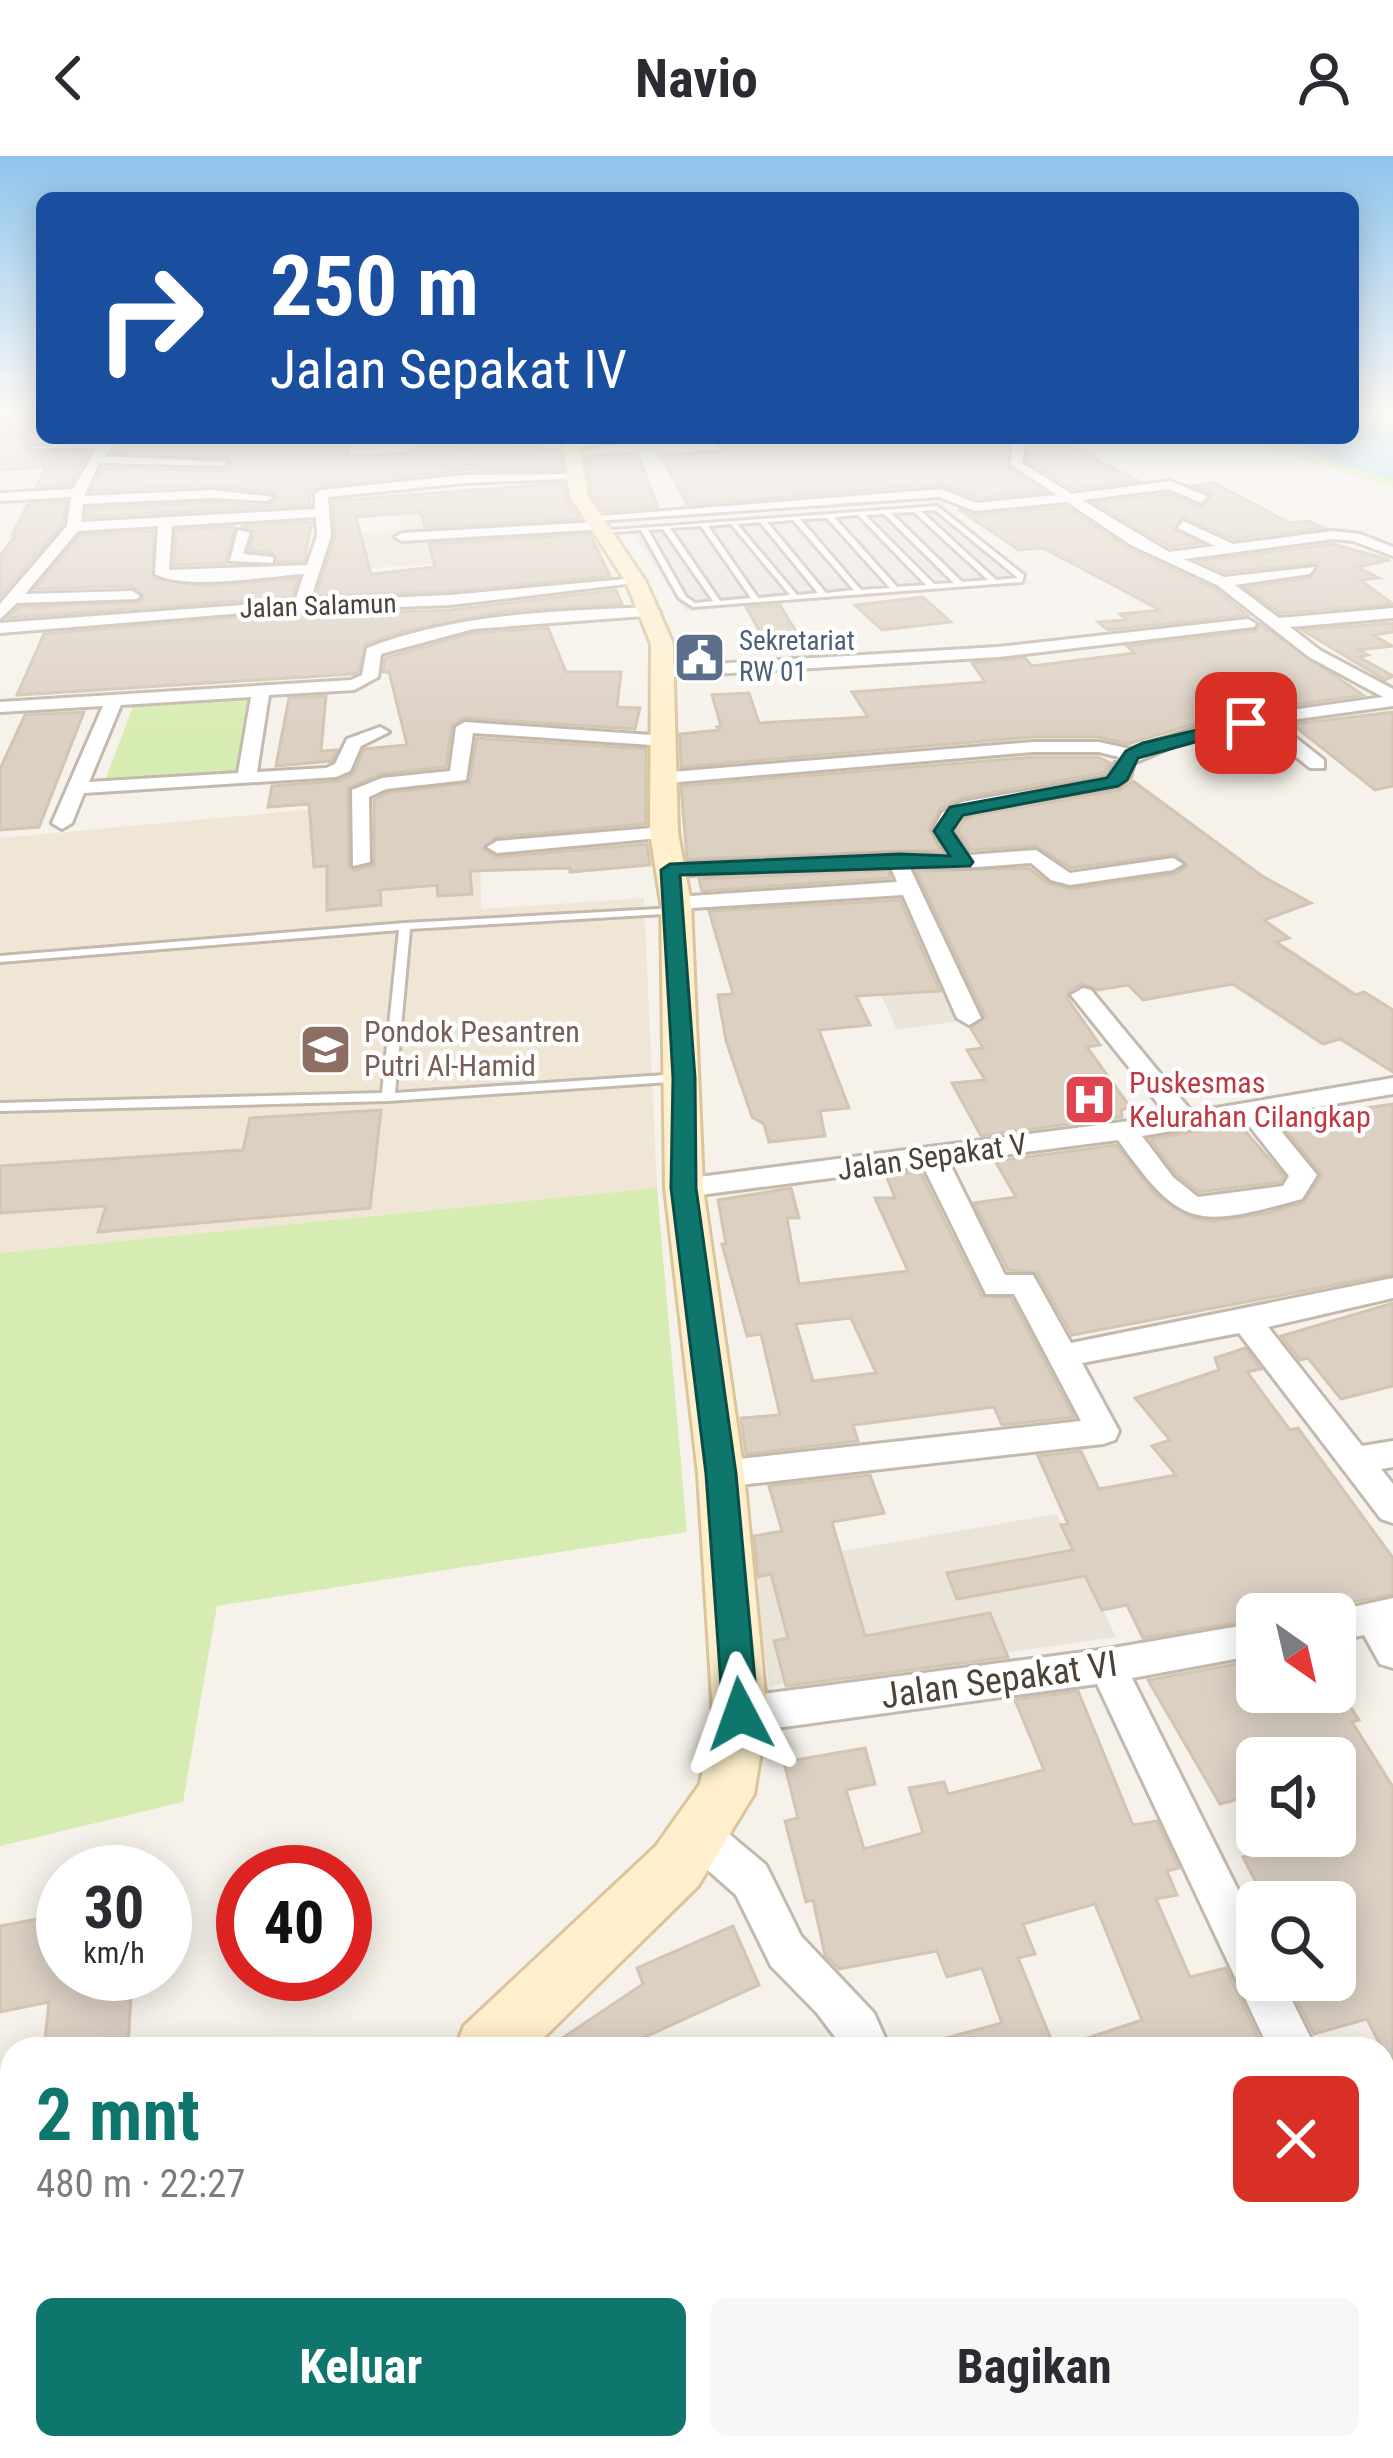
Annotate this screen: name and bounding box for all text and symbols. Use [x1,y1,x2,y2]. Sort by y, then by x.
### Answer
icon: back [36,45,102,111]
icon: person [1291,45,1357,111]
text: Navio [635,47,758,110]
text: 250 m [270,237,479,336]
icon: right [72,240,228,396]
text: Jalan Sepakat IV [270,338,627,401]
street label: Jalan Salamun [239,587,397,625]
place label: Sekretariat RW 01 [739,625,855,688]
public building icon: Sekretariat RW 01 [672,629,728,685]
pin [1195,672,1297,774]
icon: arrive [1213,690,1279,756]
place label: Pondok Pesantren Putri Al-Hamid [364,1014,580,1083]
school or university icon: Pondok Pesantren Putri Al-Hamid [297,1021,353,1077]
place label: Puskesmas Kelurahan Cilangkap [1129,1065,1371,1134]
hospital icon: Puskesmas Kelurahan Cilangkap [1062,1072,1118,1128]
street label: Jalan Sepakat V [835,1126,1029,1187]
north arrow [1236,1593,1356,1713]
map controls [1236,1593,1356,2001]
street label: Jalan Sepakat VI [878,1643,1120,1717]
position arrow [677,1651,803,1777]
button: sound [1236,1737,1356,1857]
speed limit sign: 40 [216,1845,372,2001]
text: 30 [84,1872,144,1943]
button: search [1236,1881,1356,2001]
text: km/h [83,1935,145,1970]
text: 2 mnt [36,2073,200,2158]
button: close [1233,2076,1359,2202]
text: 480 m · 22:27 [36,2161,246,2207]
button: Keluar [36,2298,686,2436]
button: Bagikan [710,2298,1359,2436]

